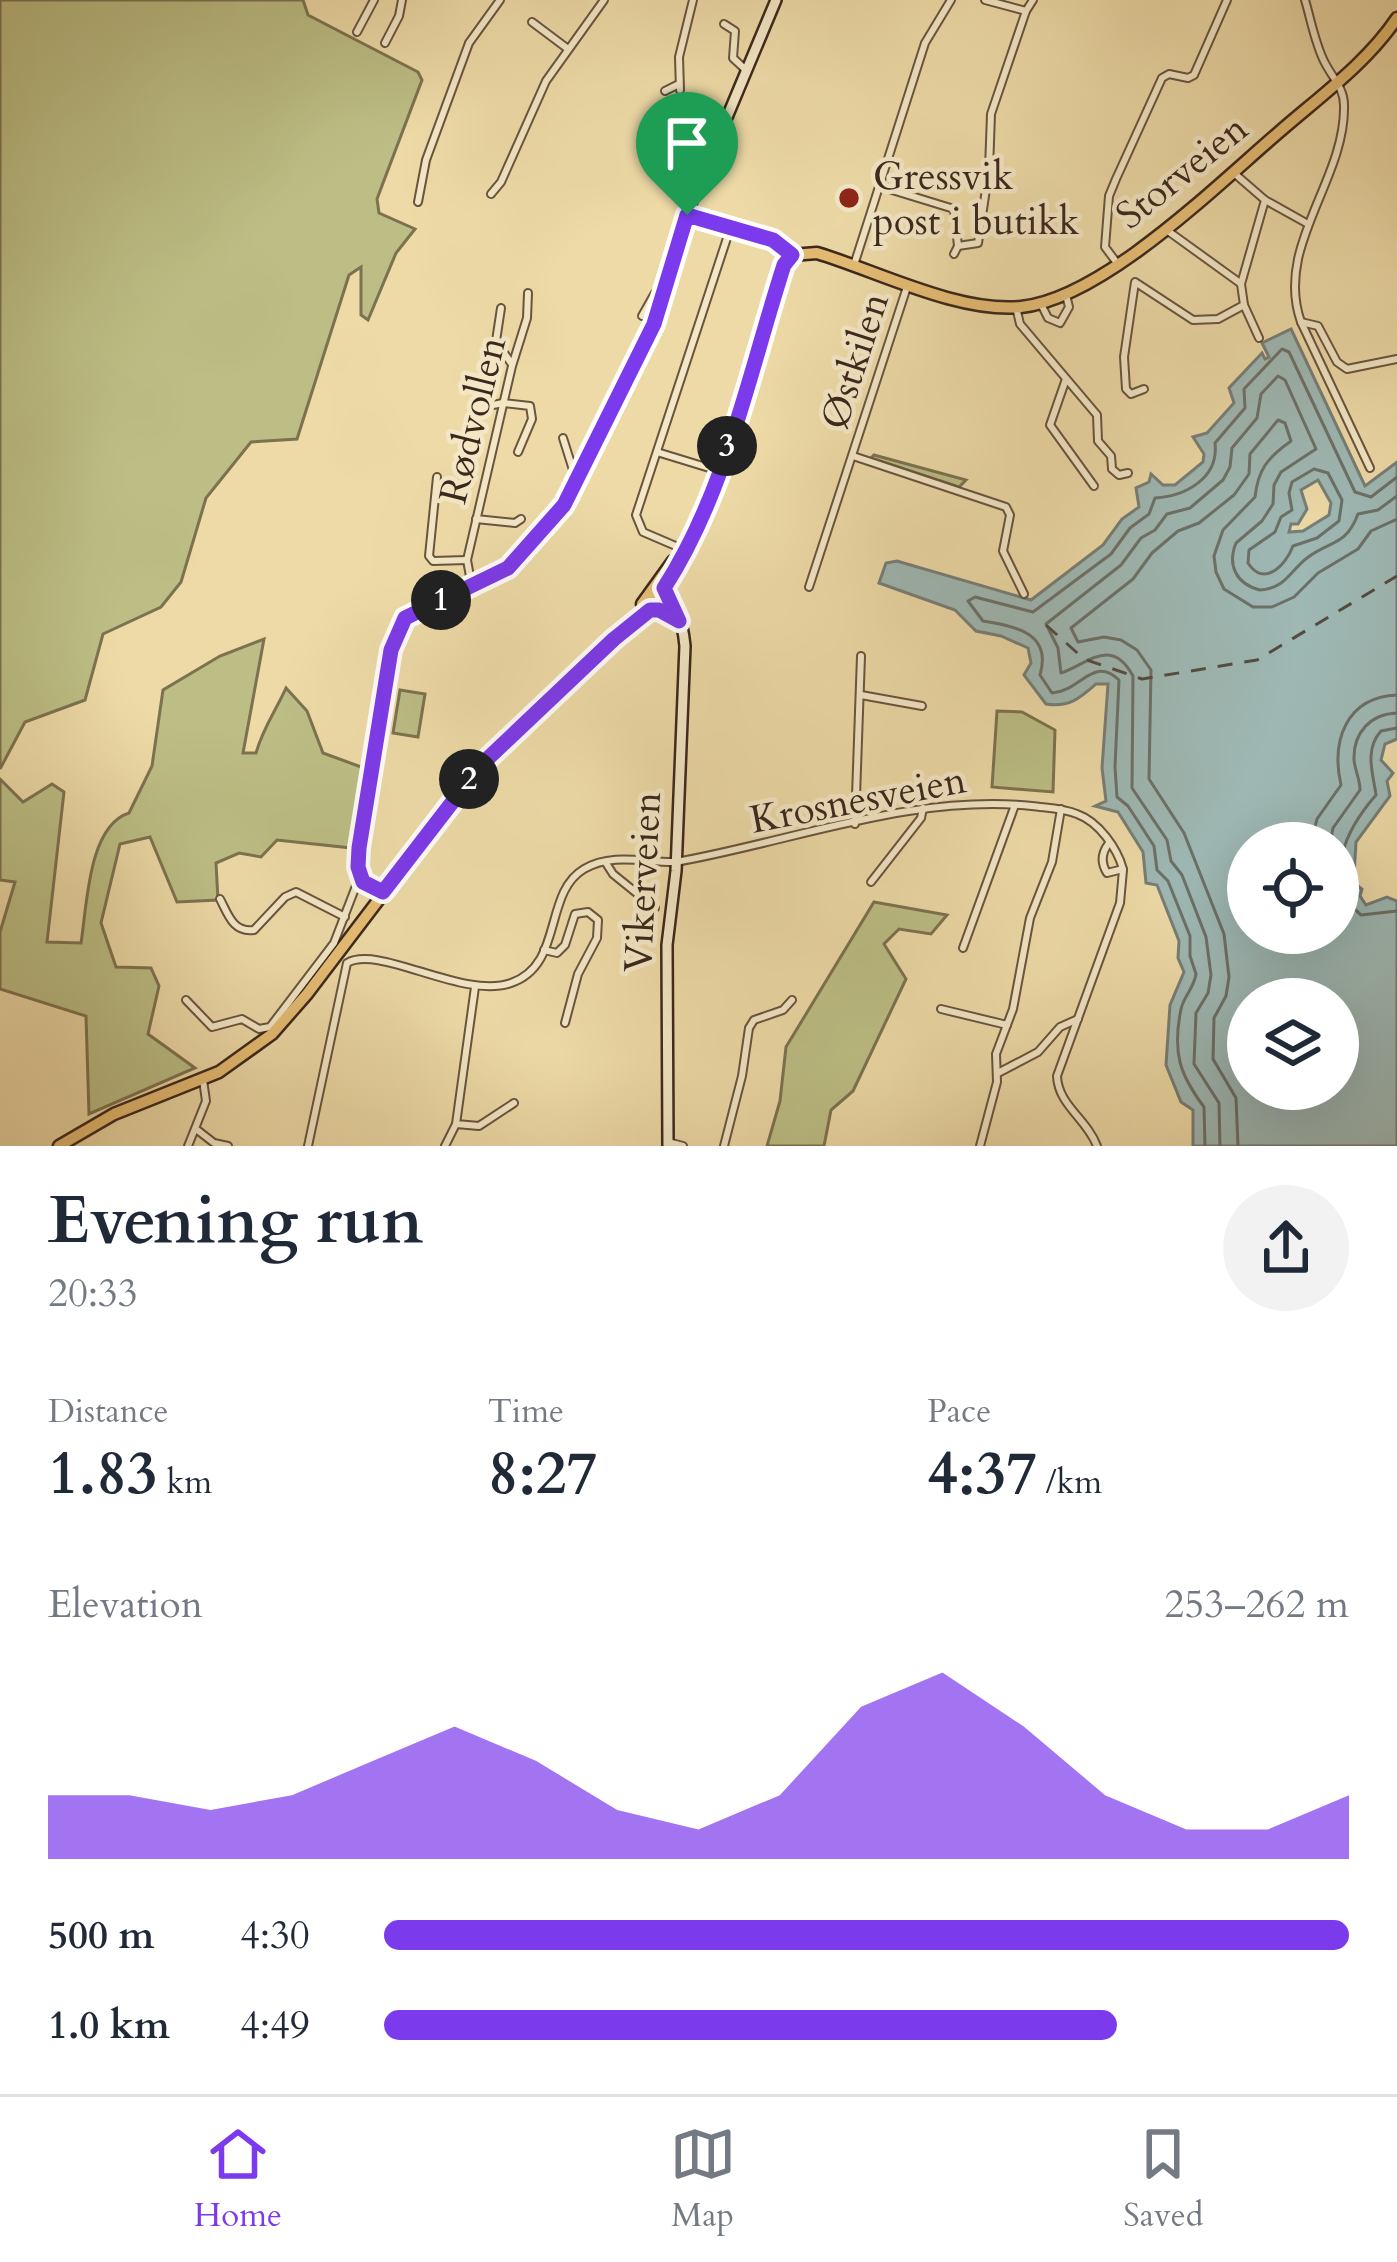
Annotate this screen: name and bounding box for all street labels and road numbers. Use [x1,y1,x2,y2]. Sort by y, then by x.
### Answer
street label: Storveien [1105,102,1259,242]
street label: Østkilen [808,286,902,436]
street label: Rødvollen [427,331,519,509]
street label: Krosnesveien [746,753,970,847]
street label: Vikerveien [612,790,674,974]

